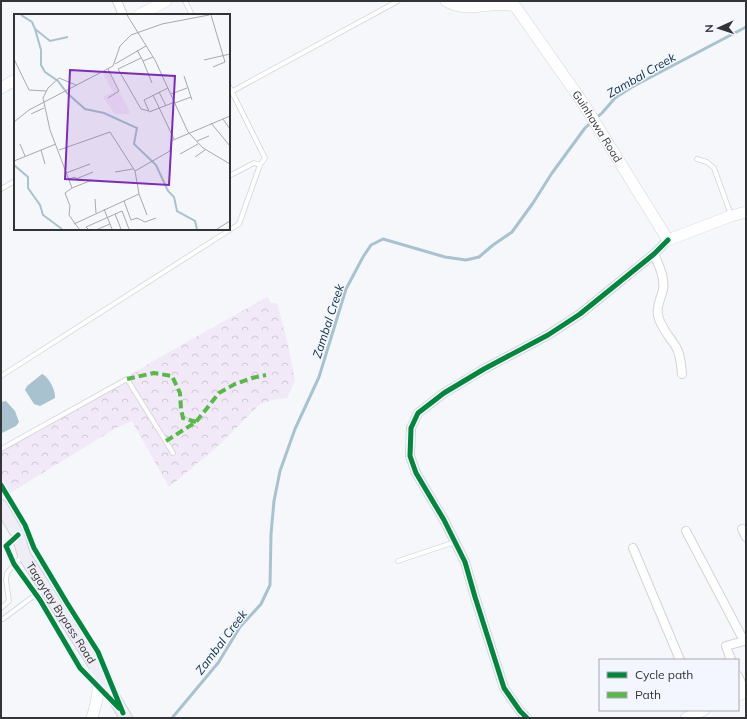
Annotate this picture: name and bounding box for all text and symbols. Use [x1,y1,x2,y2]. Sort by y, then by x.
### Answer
north arrow [699,8,739,48]
inset map [14,14,230,230]
text: N [702,24,716,33]
water label: Zambal Creek [604,49,679,101]
street label: Guinhawa Road [569,88,625,165]
water label: Zambal Creek [309,281,347,360]
street label: Tagaytay Bypass Road [23,559,99,666]
water label: Zambal Creek [192,606,251,677]
legend [599,659,739,711]
text: Cycle path [635,667,693,682]
text: Path [635,687,661,702]

